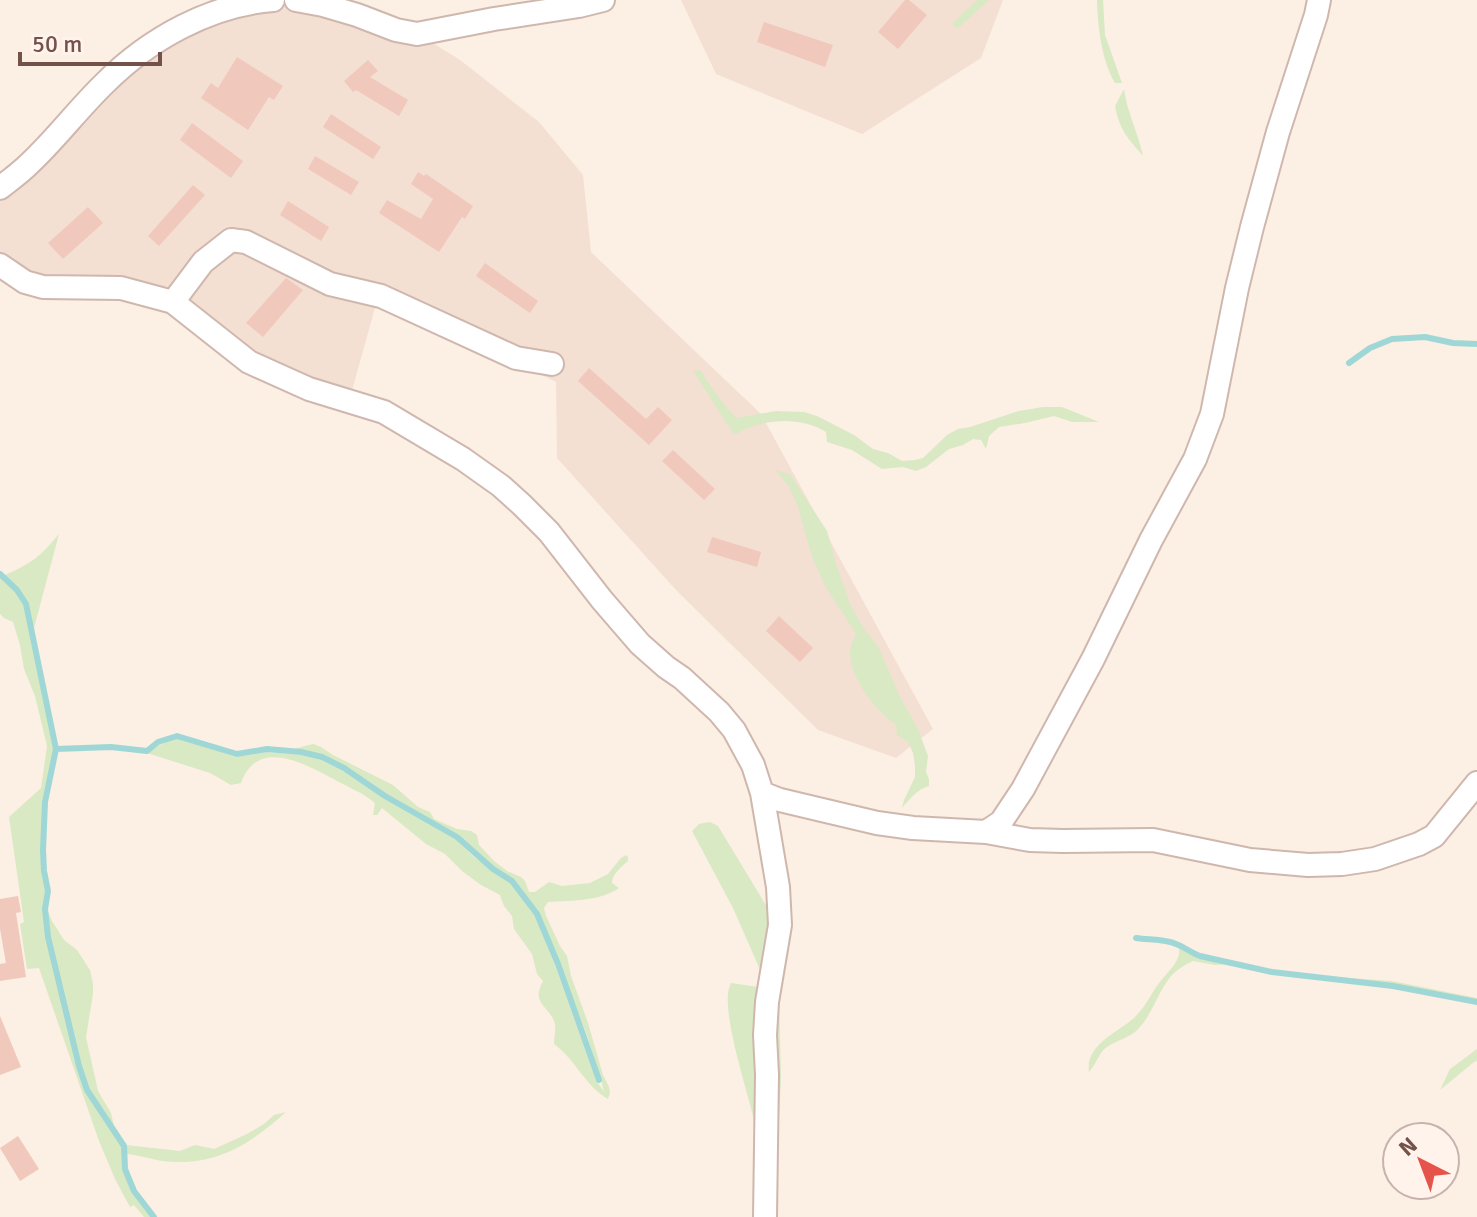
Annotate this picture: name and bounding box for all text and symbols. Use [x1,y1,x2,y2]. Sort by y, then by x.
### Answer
scale bar [20,16,160,66]
text: 50 m [32,29,82,59]
north arrow [1381,1121,1461,1201]
text: N [1393,1131,1423,1162]

